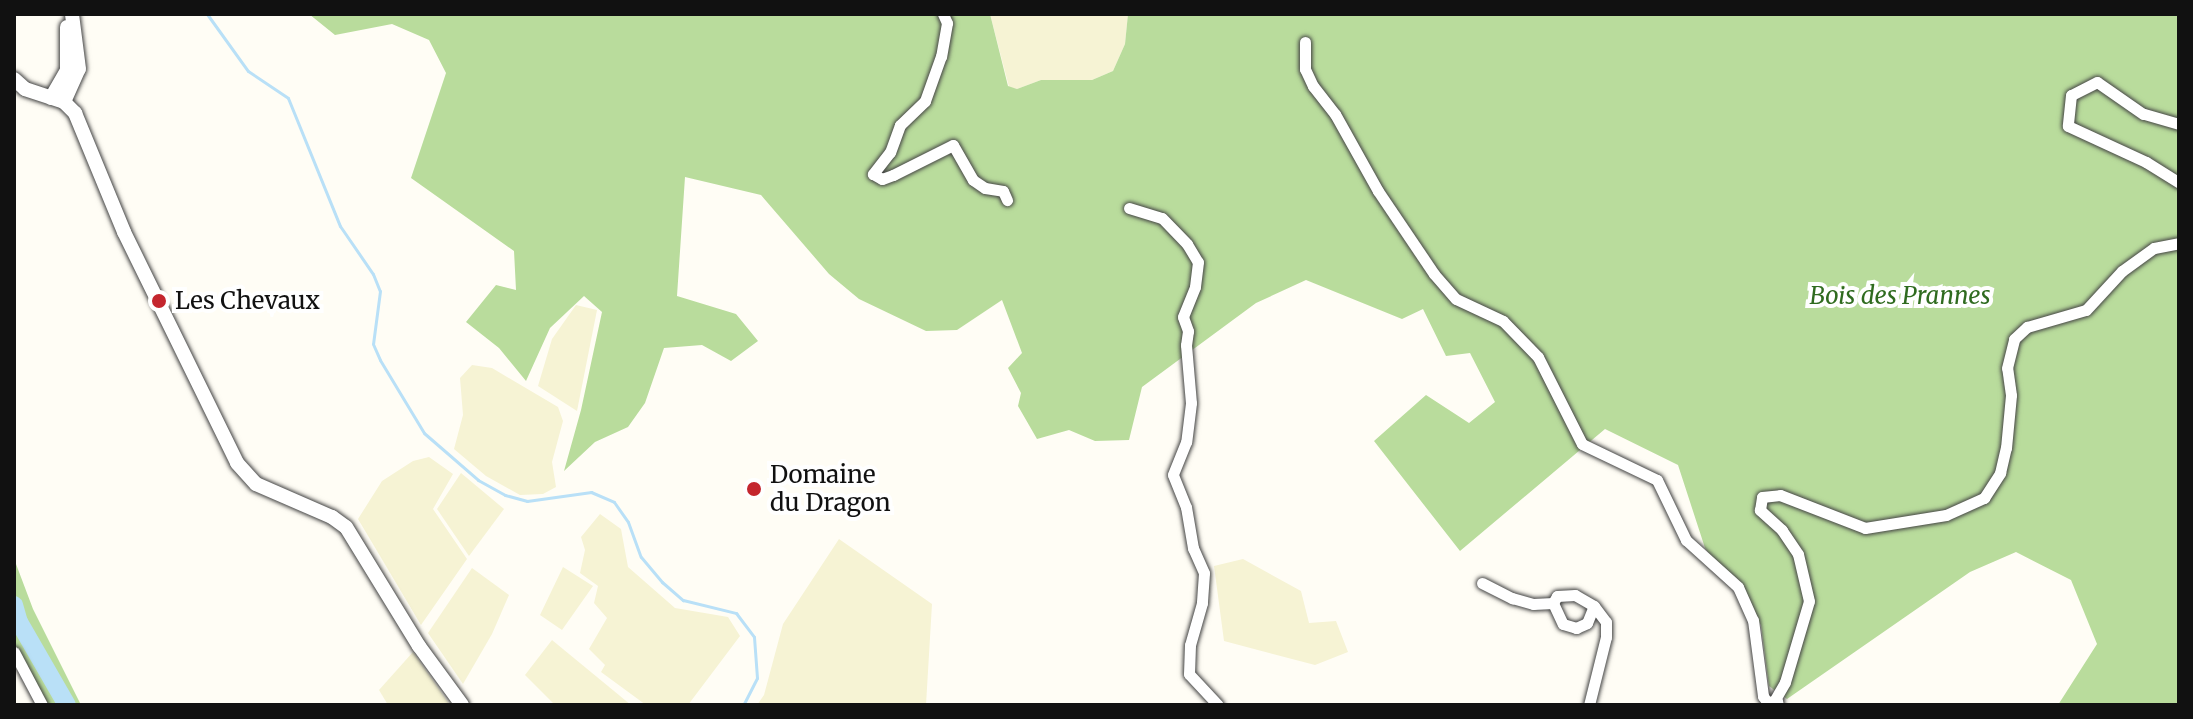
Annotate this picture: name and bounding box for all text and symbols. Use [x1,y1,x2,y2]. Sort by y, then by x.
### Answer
park label: Bois des Prannes [1809,282,1991,310]
place label: Les Chevaux [175,287,320,315]
marker: Les Chevaux [150,292,168,310]
place label: Domaine du Dragon [770,461,891,517]
marker: Domaine du Dragon [745,480,763,498]

